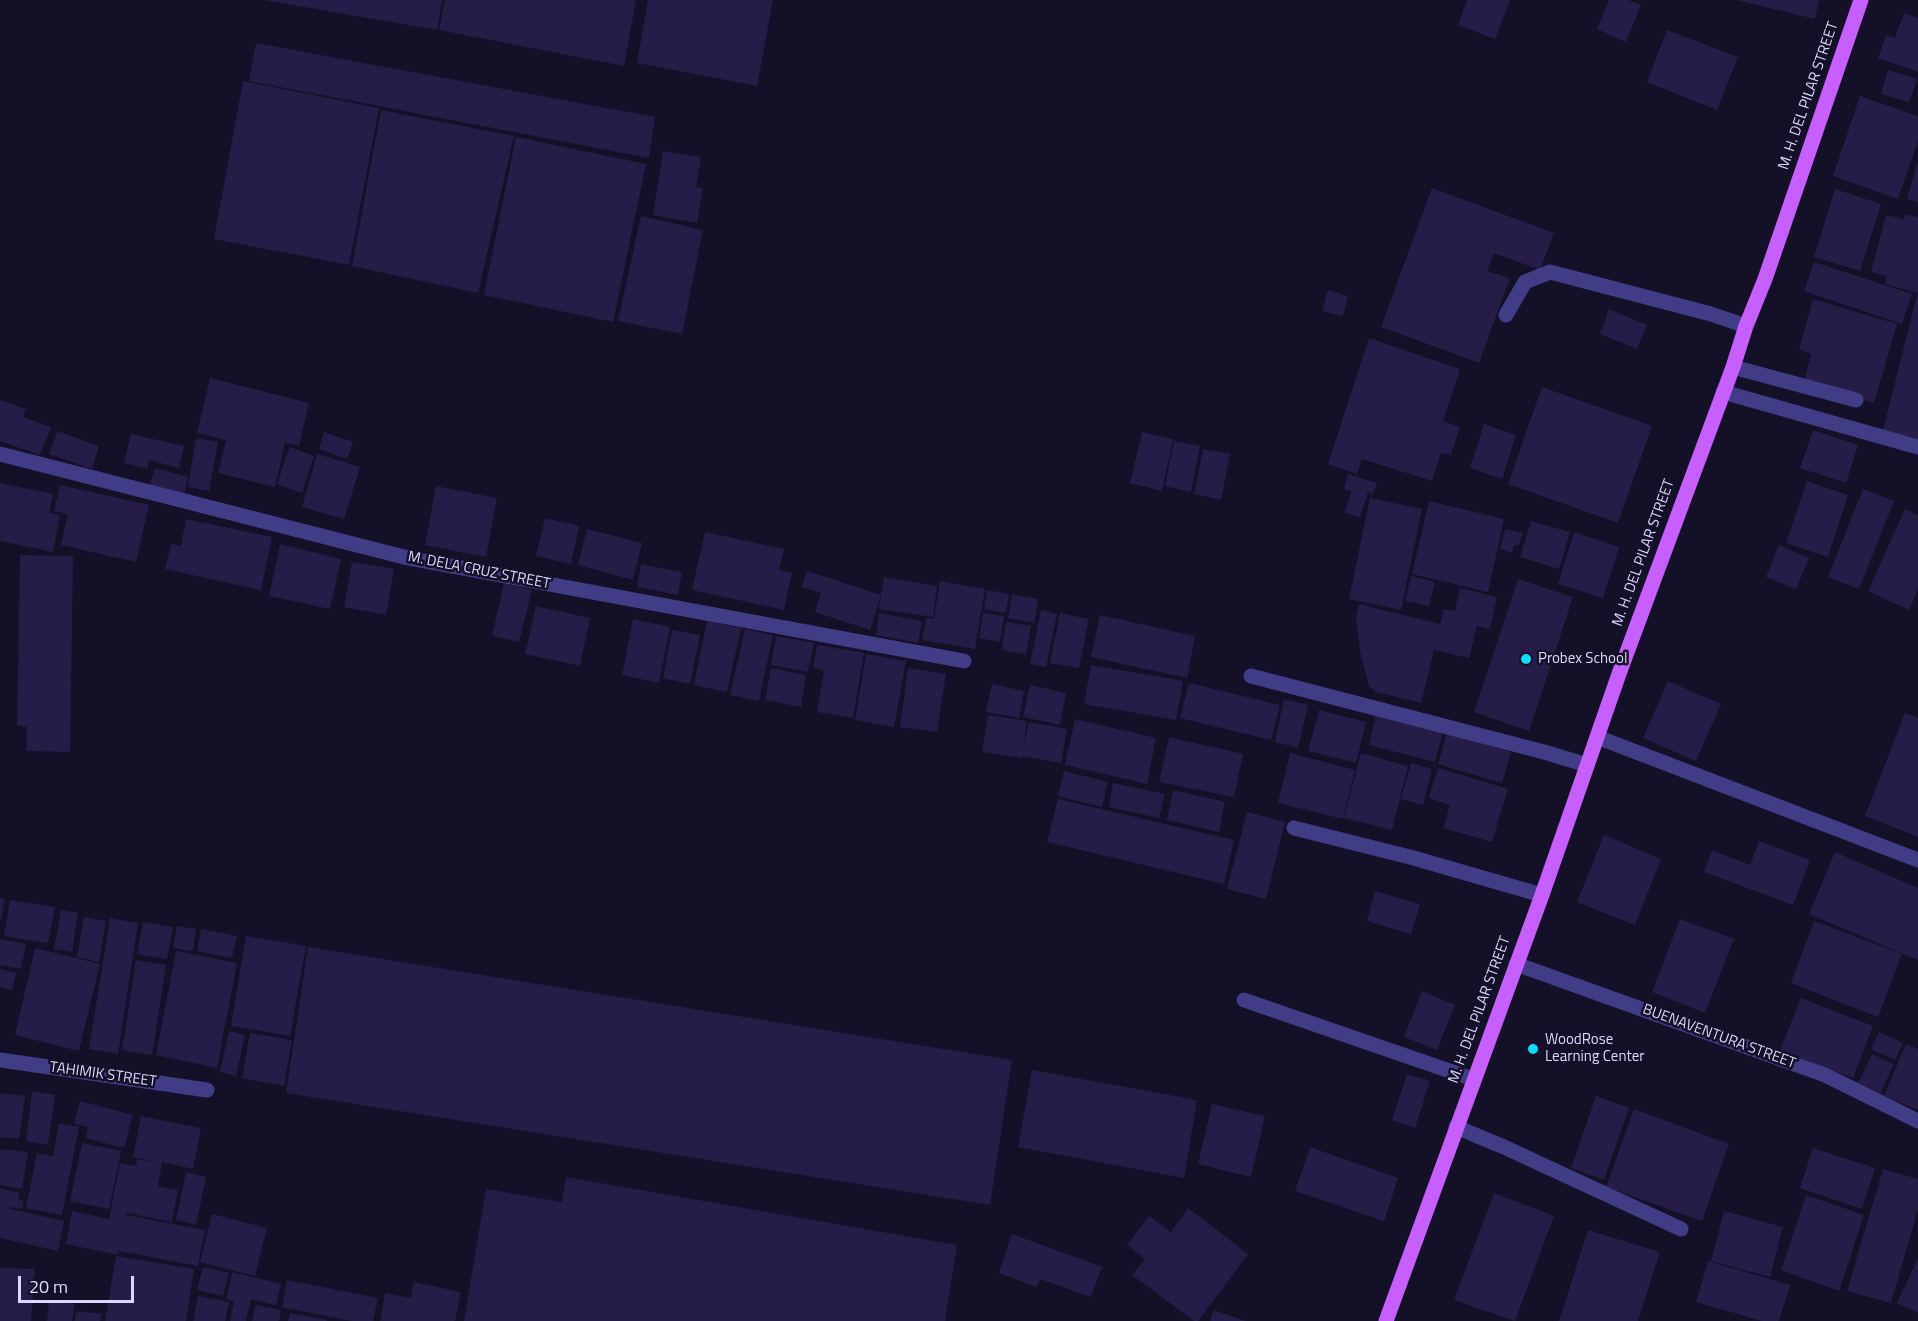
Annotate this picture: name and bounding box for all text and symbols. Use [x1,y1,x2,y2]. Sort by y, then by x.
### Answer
street label: M. H. DEL PILAR STREET [1775,20,1843,172]
street label: M. H. DEL PILAR STREET [1609,477,1679,629]
street label: M. DELA CRUZ STREET [406,548,552,594]
place label: Probex School [1538,650,1627,668]
marker: Probex School [1519,652,1533,666]
street label: M. H. DEL PILAR STREET [1445,934,1515,1086]
street label: BUENAVENTURA STREET [1640,1001,1798,1073]
place label: WoodRose Learning Center [1545,1031,1644,1066]
marker: WoodRose Learning Center [1526,1042,1540,1056]
street label: TAHIMIK STREET [48,1059,158,1091]
scale bar [21,1264,136,1302]
text: 20 m [29,1273,68,1300]

